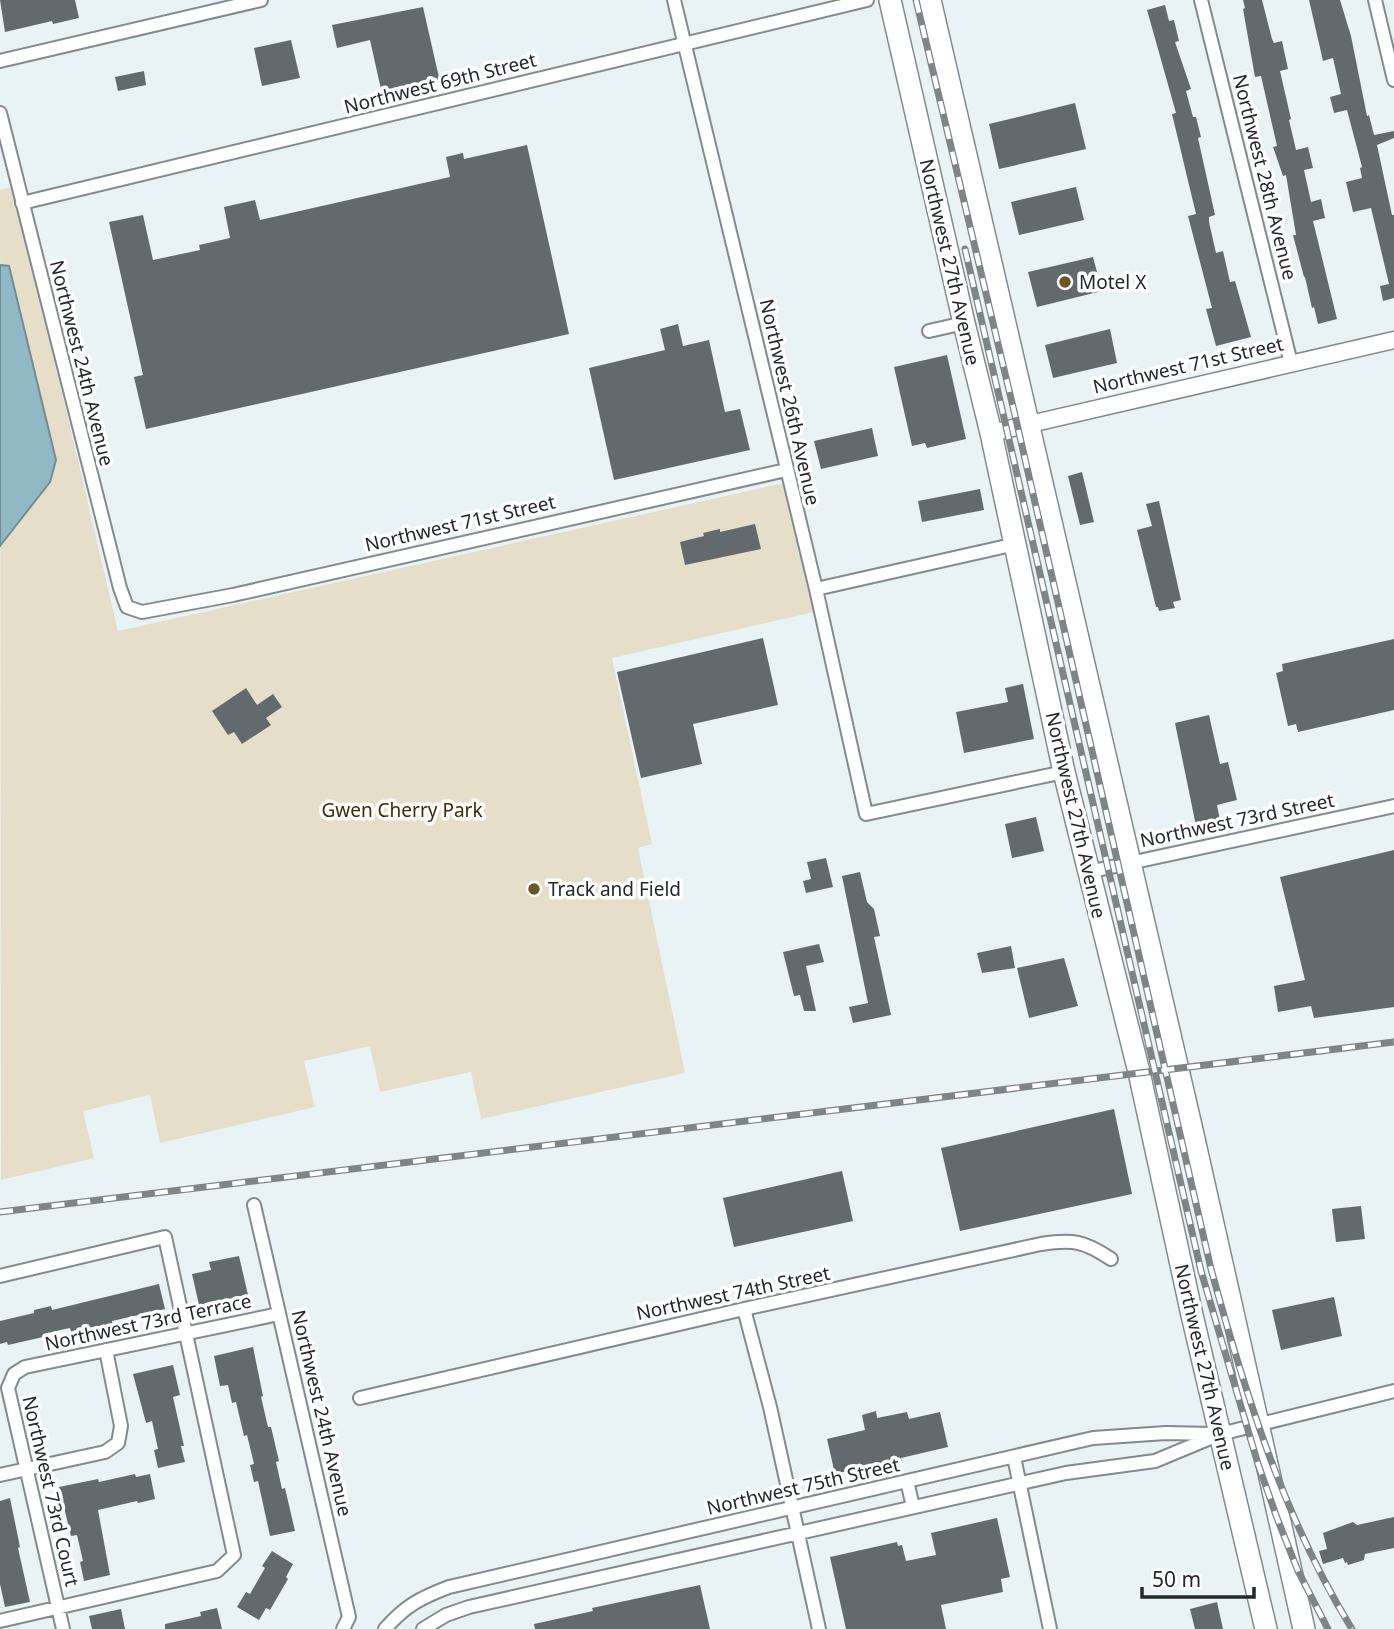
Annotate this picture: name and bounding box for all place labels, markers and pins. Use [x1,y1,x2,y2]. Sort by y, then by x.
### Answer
place label: Motel X [1079,269,1147,295]
marker: Motel X [1057,274,1073,290]
place label: Track and Field [548,876,681,902]
marker: Track and Field [526,881,542,897]

